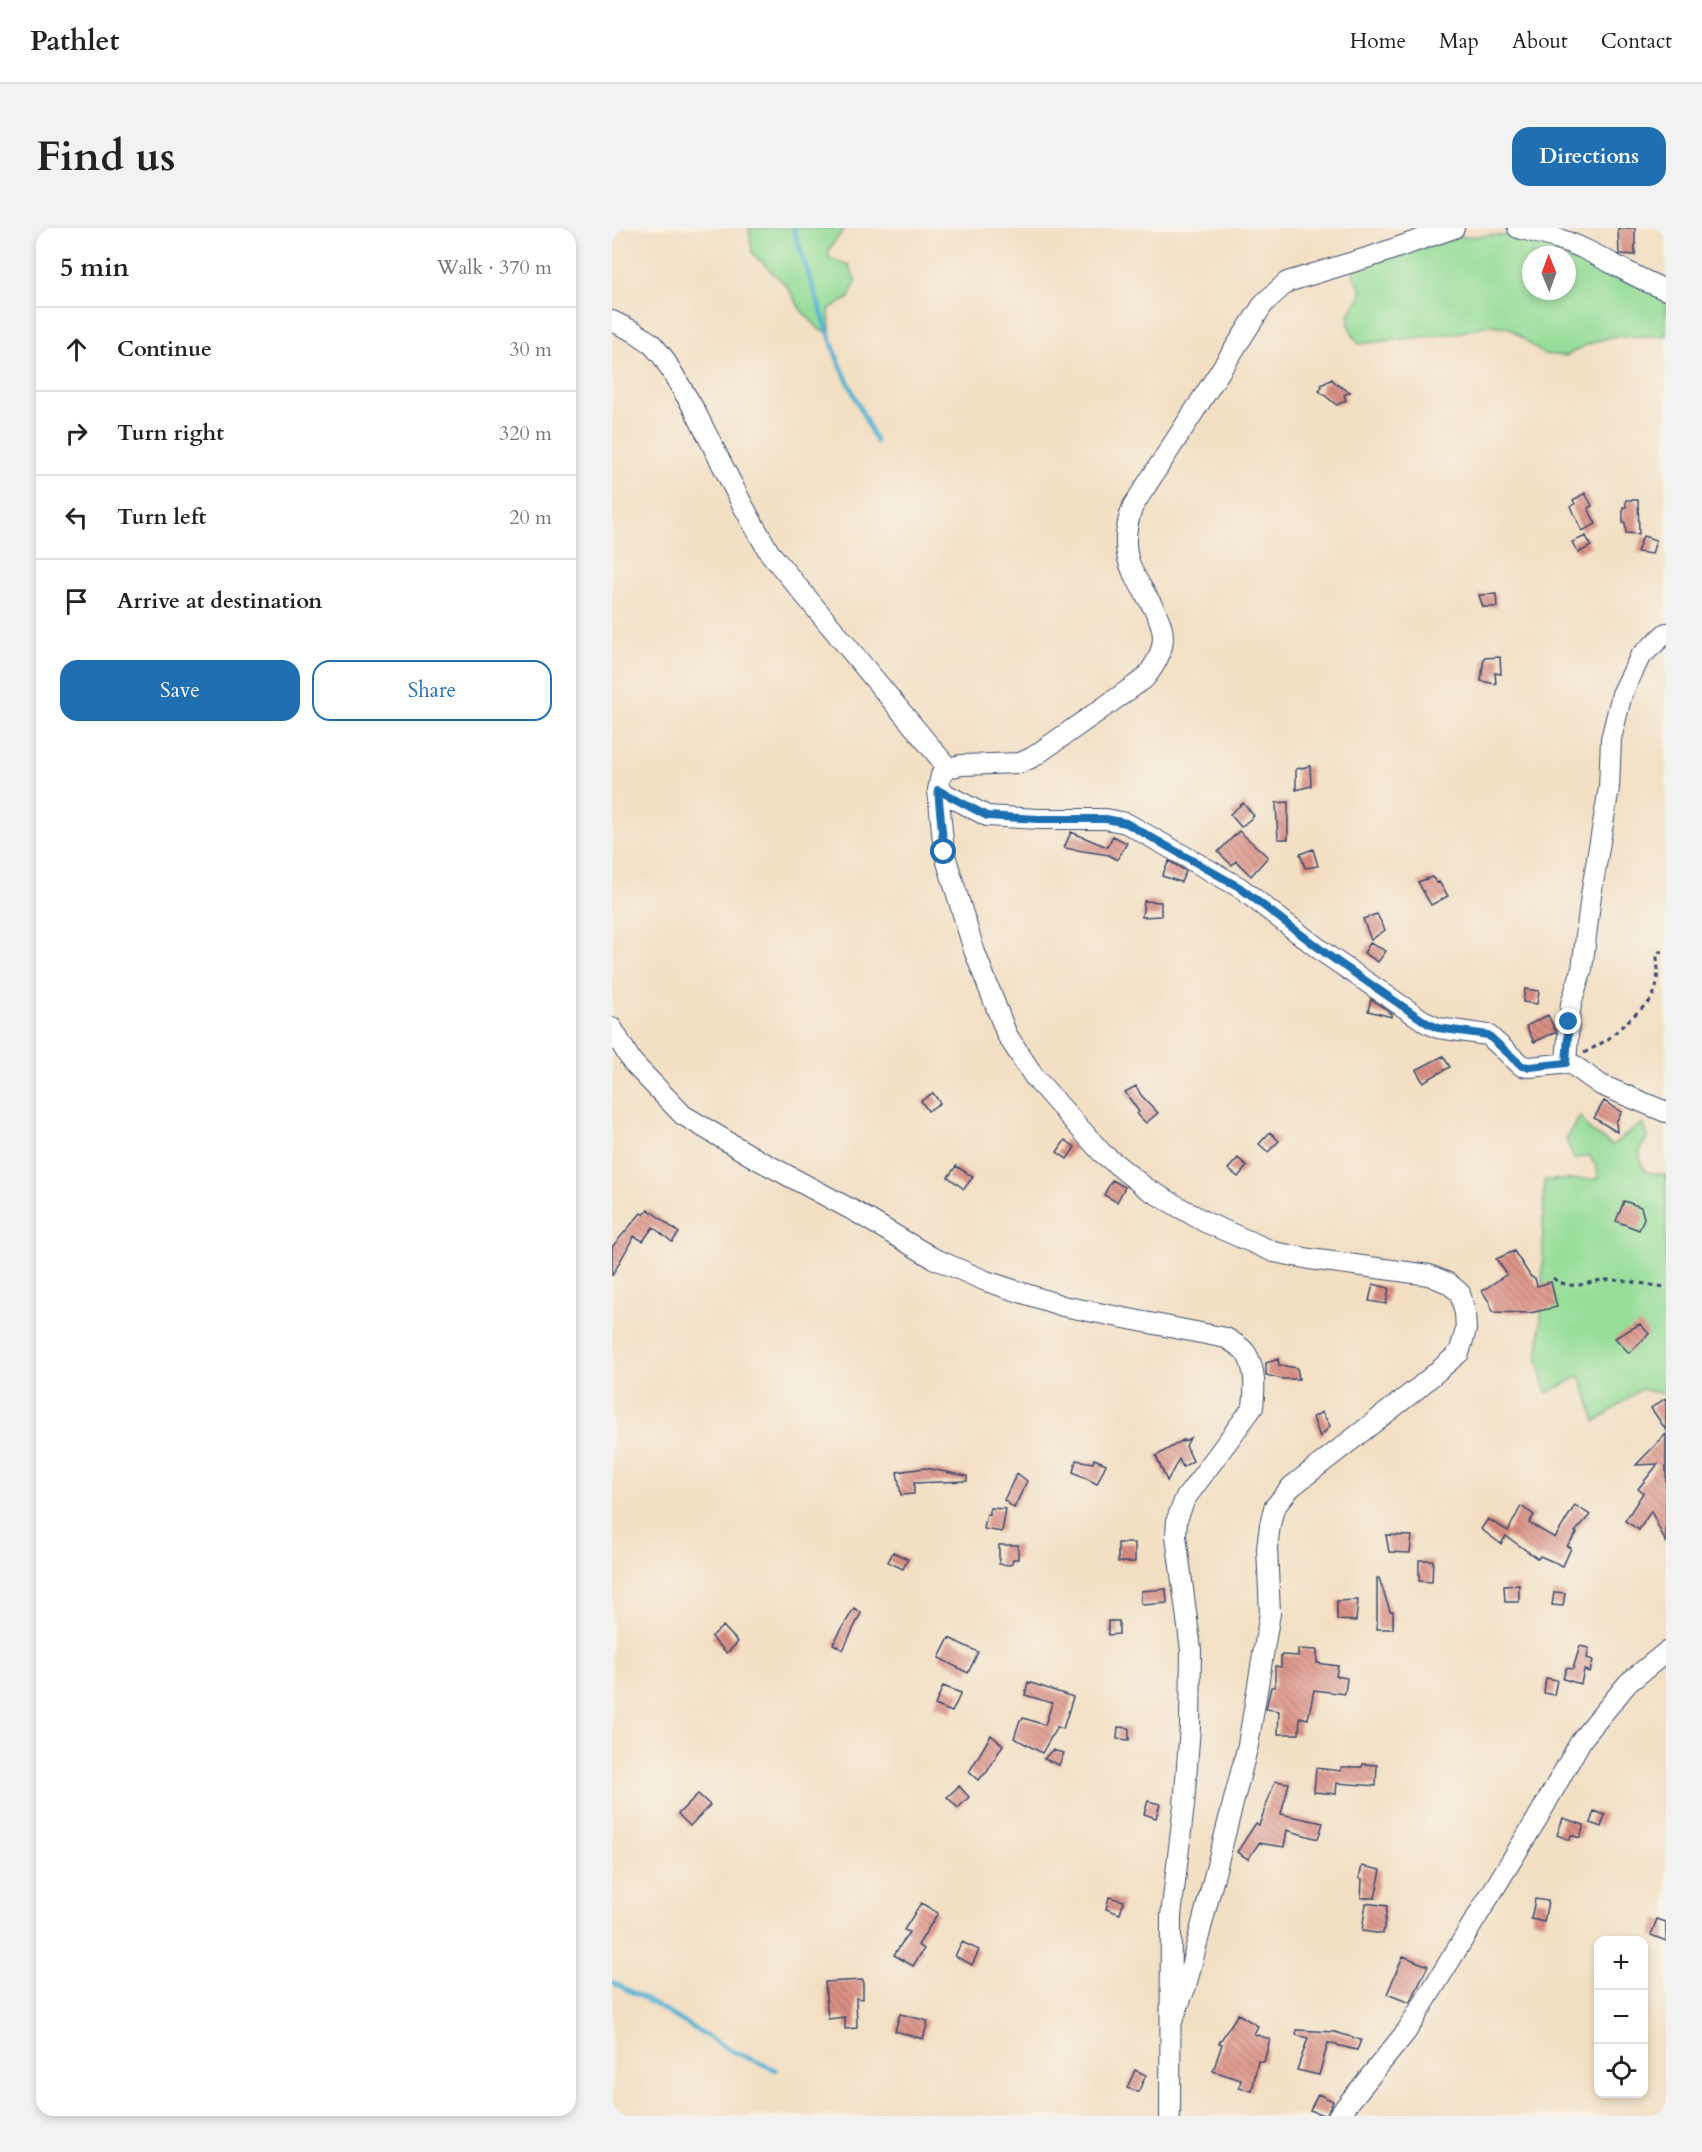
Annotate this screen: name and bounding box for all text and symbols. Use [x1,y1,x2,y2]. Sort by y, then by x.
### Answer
text: Pathlet [30,22,119,60]
text: Home [1350,27,1406,56]
text: Map [1439,27,1479,56]
text: About [1512,27,1568,56]
text: Contact [1601,27,1672,56]
button: Directions [1512,127,1666,186]
text: Find us [36,128,176,185]
north arrow [1522,246,1576,300]
text: 5 min [60,250,129,285]
text: Walk · 370 m [437,254,552,281]
icon: ahead [60,333,93,366]
text: Continue [117,334,212,364]
text: 30 m [509,336,552,363]
icon: right [60,417,93,450]
text: Turn right [117,418,224,448]
text: 320 m [499,420,552,447]
icon: left [60,501,93,534]
text: Turn left [117,502,206,532]
text: 20 m [509,504,552,531]
icon: arrive [60,585,93,618]
text: Arrive at destination [117,586,322,616]
button: Save [60,660,300,721]
button: Share [312,660,552,721]
route start [930,838,956,864]
route end [1555,1008,1581,1034]
map controls [1594,1936,1648,2098]
button: + [1594,1936,1648,1990]
button: − [1594,1990,1648,2044]
button: locate [1594,2044,1648,2098]

